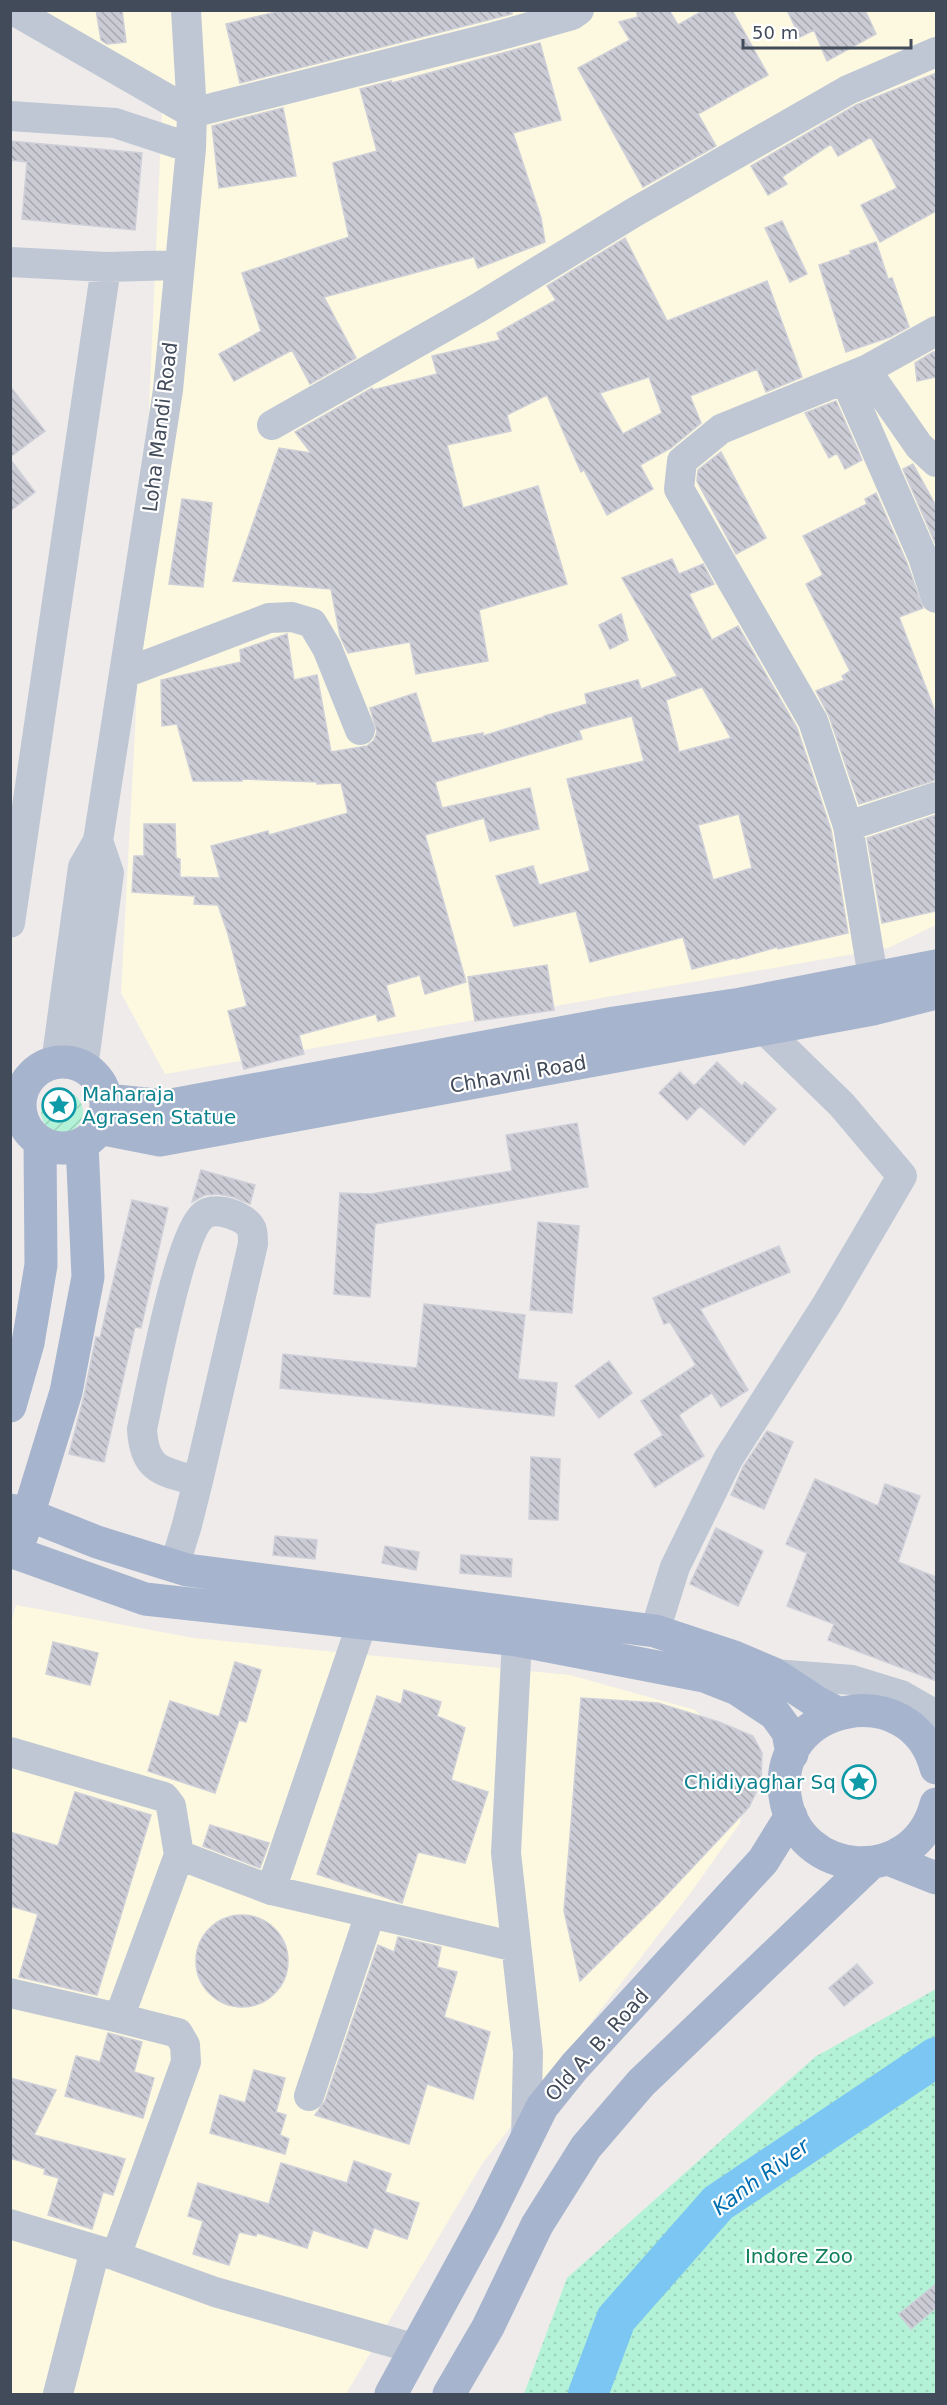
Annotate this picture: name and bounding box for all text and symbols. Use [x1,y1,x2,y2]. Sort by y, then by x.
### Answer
scale bar [743,12,911,50]
text: 50 m [752,22,798,43]
street label: Loha Mandi Road [138,341,182,513]
street label: Chhavni Road [448,1050,588,1098]
place label: Maharaja Agrasen Statue [82,1082,236,1129]
place icon: Maharaja Agrasen Statue [41,1087,77,1123]
place icon: Chidiyaghar Sq [841,1764,877,1800]
place label: Chidiyaghar Sq [684,1770,836,1794]
street label: Old A. B. Road [540,1984,654,2106]
water label: Kanh River [708,2133,815,2220]
park label: Indore Zoo [745,2244,853,2268]

